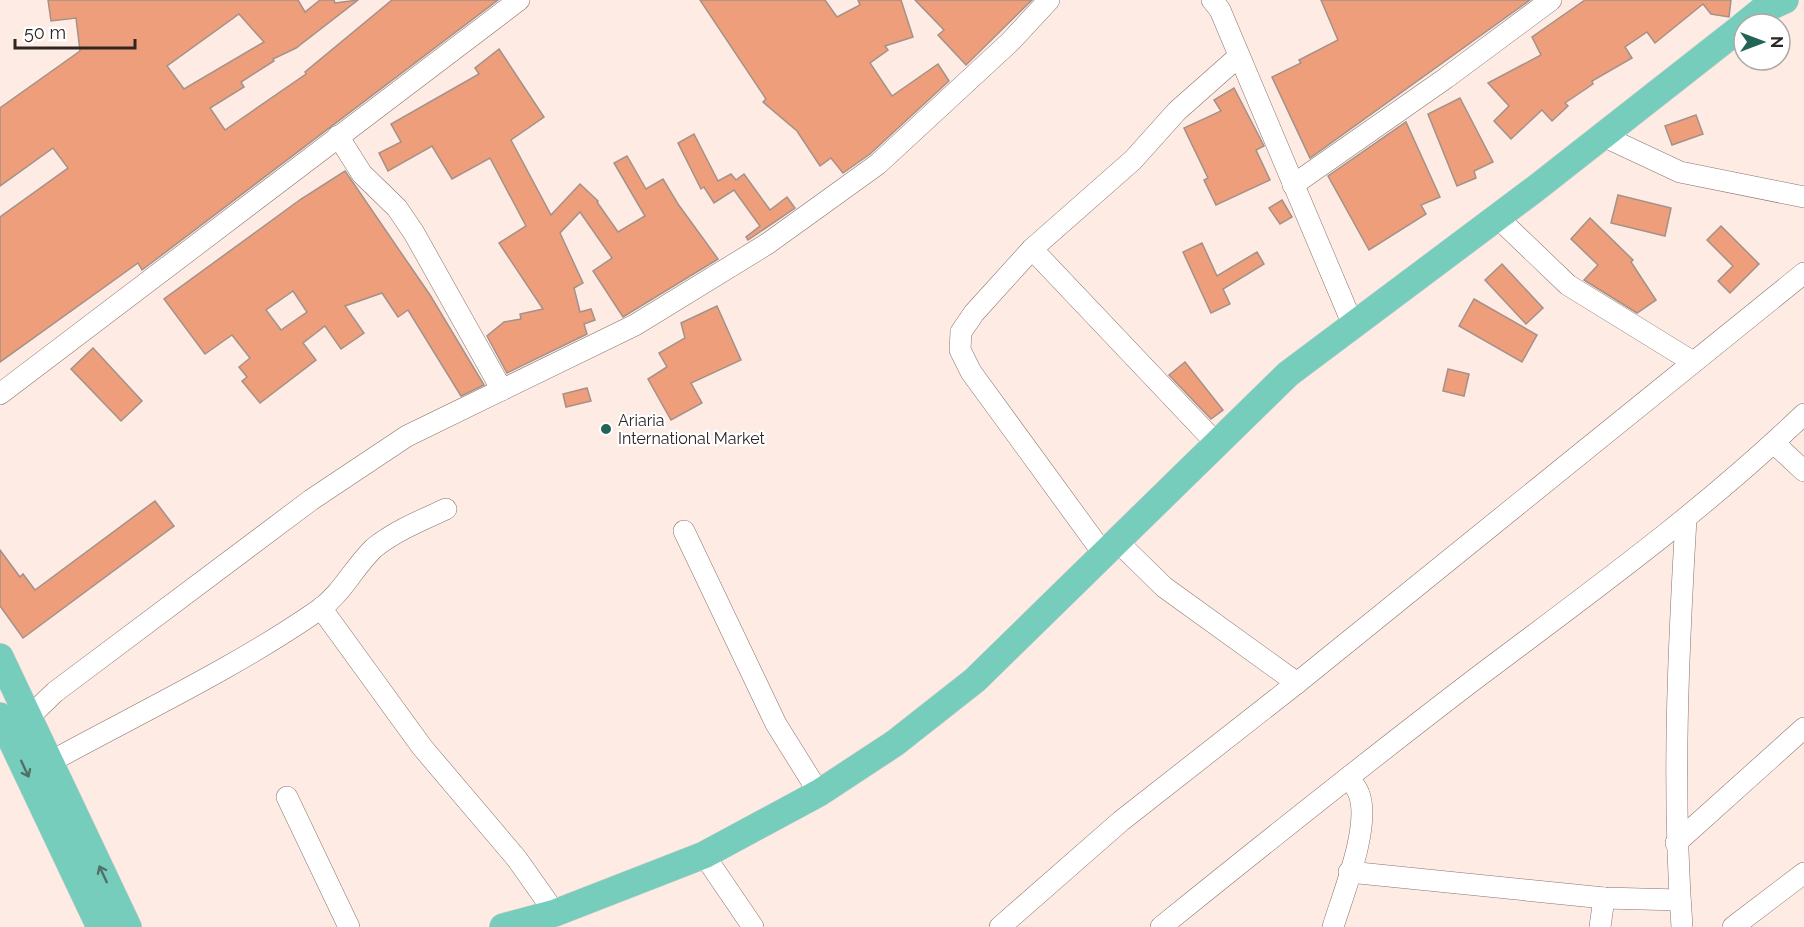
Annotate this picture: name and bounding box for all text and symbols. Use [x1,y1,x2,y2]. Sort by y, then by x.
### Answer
scale bar [15,12,135,50]
north arrow [1732,12,1792,72]
text: 50 m [24,22,66,43]
text: N [1767,36,1786,48]
place label: Ariaria International Market [618,411,765,448]
marker: Ariaria International Market [599,422,613,436]
one-way arrow [20,759,32,777]
one-way arrow [97,866,108,884]

